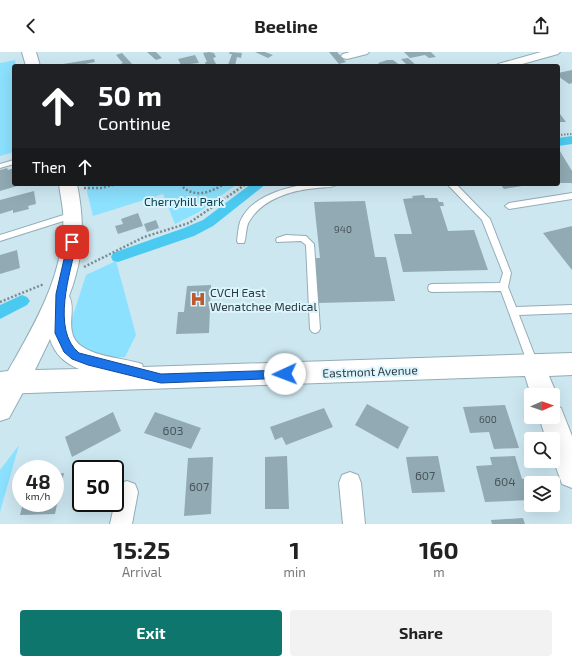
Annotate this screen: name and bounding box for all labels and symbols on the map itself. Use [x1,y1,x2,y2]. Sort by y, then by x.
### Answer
park label: Cherryhill Park [144,194,224,208]
house number: 940 [334,223,352,235]
pin [55,225,89,259]
place label: CVCH East Wenatchee Medical [210,285,317,313]
hospital icon: CVCH East Wenatchee Medical [189,290,207,308]
position arrow [264,353,306,395]
street label: Eastmont Avenue [322,362,418,380]
north arrow [524,388,560,424]
house number: 600 [479,413,497,425]
house number: 603 [163,423,183,437]
speed limit sign: 50 [72,460,124,512]
house number: 607 [415,468,435,482]
house number: 604 [494,474,516,488]
house number: 607 [189,479,209,493]

